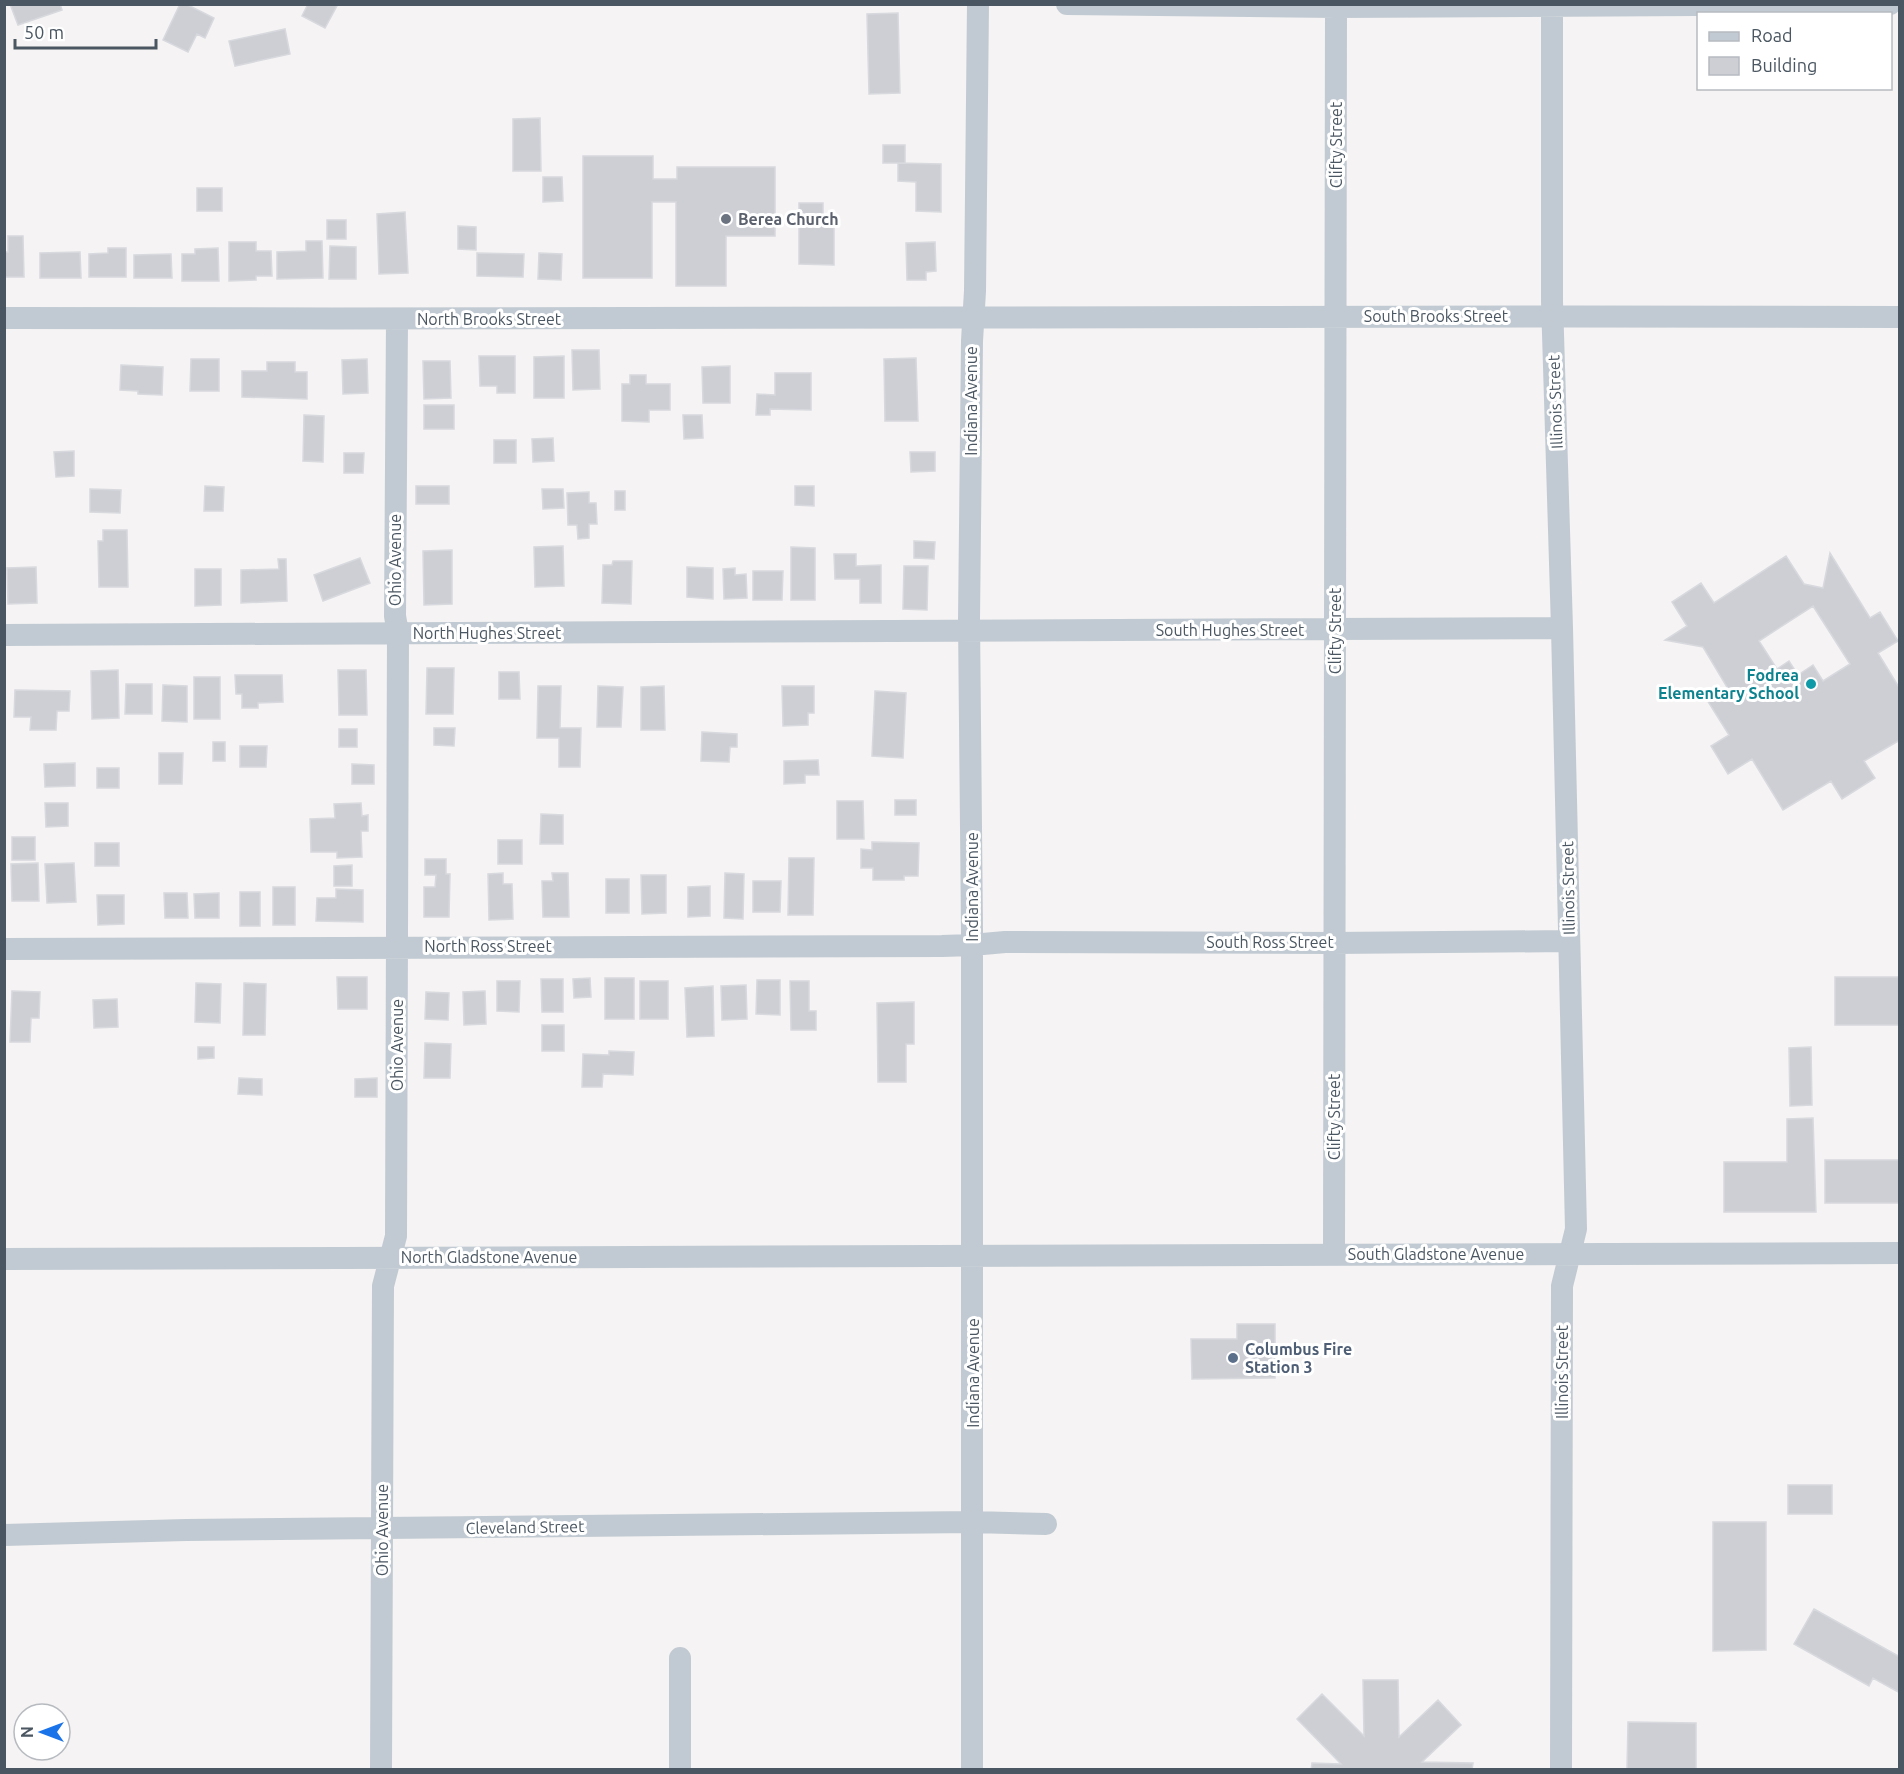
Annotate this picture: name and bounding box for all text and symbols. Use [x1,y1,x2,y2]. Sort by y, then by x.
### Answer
scale bar [15,12,156,50]
legend [1697,12,1892,90]
text: 50 m [24,22,64,42]
text: Road [1751,25,1793,45]
text: Building [1751,55,1817,75]
street label: Clifty Street [1327,101,1345,188]
place label: Berea Church [738,210,839,228]
marker: Berea Church [719,212,733,226]
street label: South Brooks Street [1364,307,1509,325]
street label: North Brooks Street [417,310,562,328]
street label: Indiana Avenue [962,346,980,456]
street label: Illinois Street [1544,354,1566,449]
street label: Ohio Avenue [386,514,404,606]
street label: Clifty Street [1326,587,1344,674]
street label: South Hughes Street [1156,621,1305,639]
street label: North Hughes Street [413,624,562,642]
place label: Fodrea Elementary School [1658,666,1799,702]
marker: Fodrea Elementary School [1804,677,1818,691]
street label: Indiana Avenue [963,832,981,942]
street label: Illinois Street [1558,840,1578,935]
street label: South Ross Street [1206,933,1334,951]
street label: North Ross Street [424,937,552,955]
street label: Ohio Avenue [388,999,406,1091]
street label: Clifty Street [1325,1073,1343,1160]
street label: South Gladstone Avenue [1348,1245,1524,1263]
street label: North Gladstone Avenue [401,1248,577,1266]
street label: Indiana Avenue [964,1318,982,1428]
street label: Illinois Street [1553,1324,1571,1419]
place label: Columbus Fire Station 3 [1245,1340,1352,1376]
marker: Columbus Fire Station 3 [1226,1351,1240,1365]
street label: Ohio Avenue [373,1484,391,1576]
street label: Cleveland Street [465,1517,585,1537]
north arrow [12,1702,72,1762]
text: N [18,1726,36,1738]

